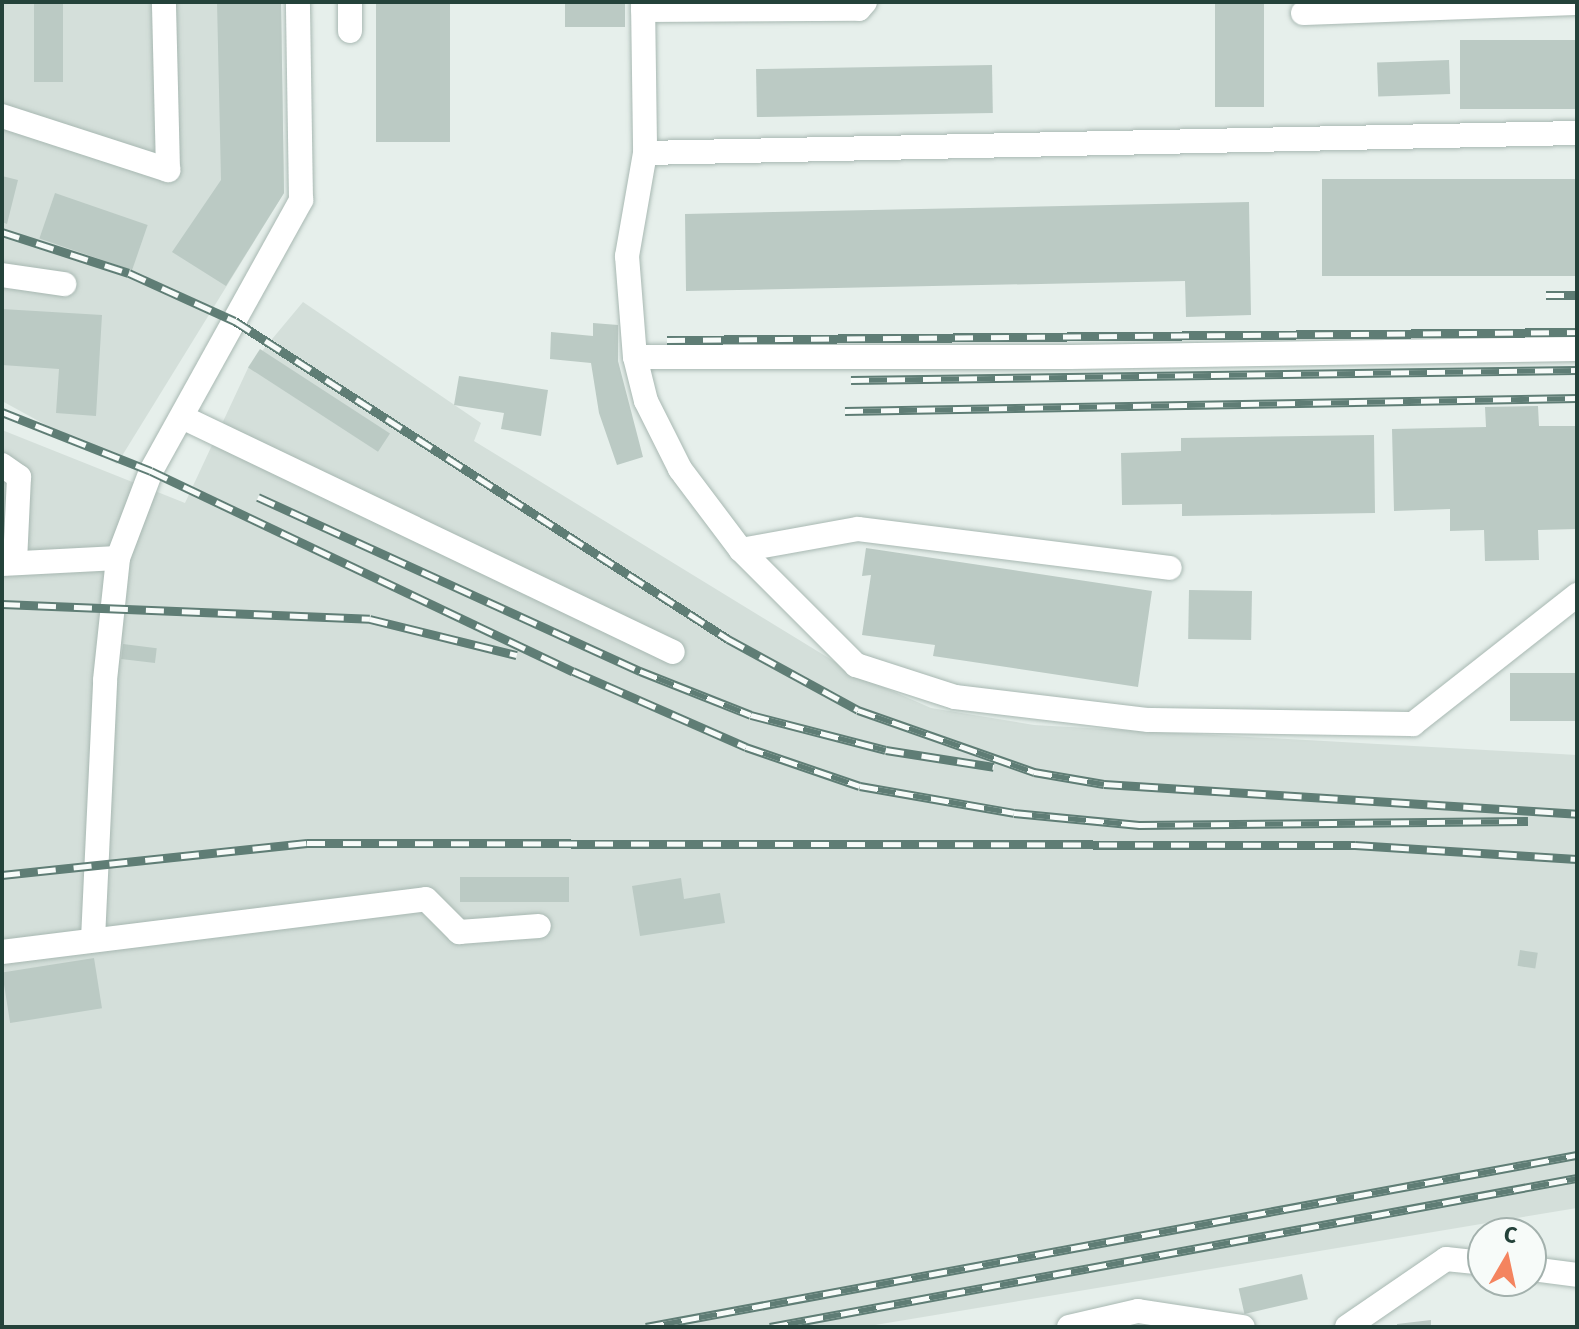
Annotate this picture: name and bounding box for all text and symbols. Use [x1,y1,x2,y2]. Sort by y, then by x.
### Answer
north arrow [1467,1217,1547,1297]
text: С [1502,1220,1519,1249]

